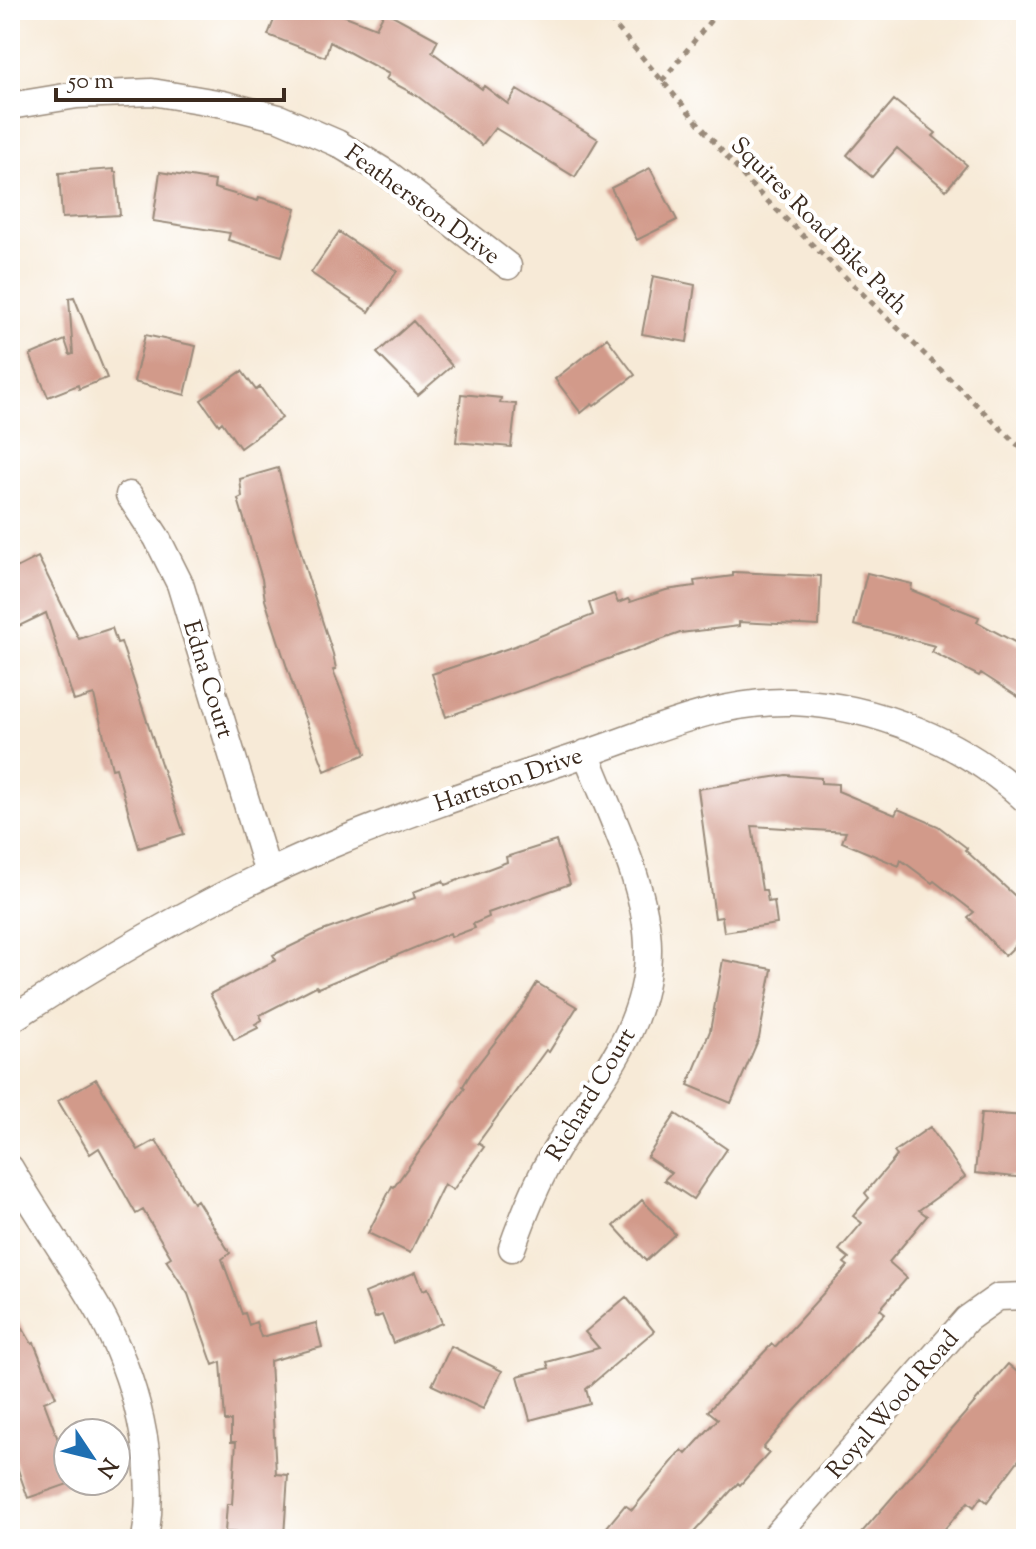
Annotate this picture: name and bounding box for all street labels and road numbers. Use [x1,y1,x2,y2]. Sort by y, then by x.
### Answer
street label: Squires Road Bike Path [722,130,915,323]
street label: Featherston Drive [337,137,507,274]
street label: Edna Court [173,617,241,743]
street label: Hartston Drive [430,740,587,822]
street label: Richard Court [539,1022,645,1168]
street label: Royal Wood Road [819,1323,968,1487]

